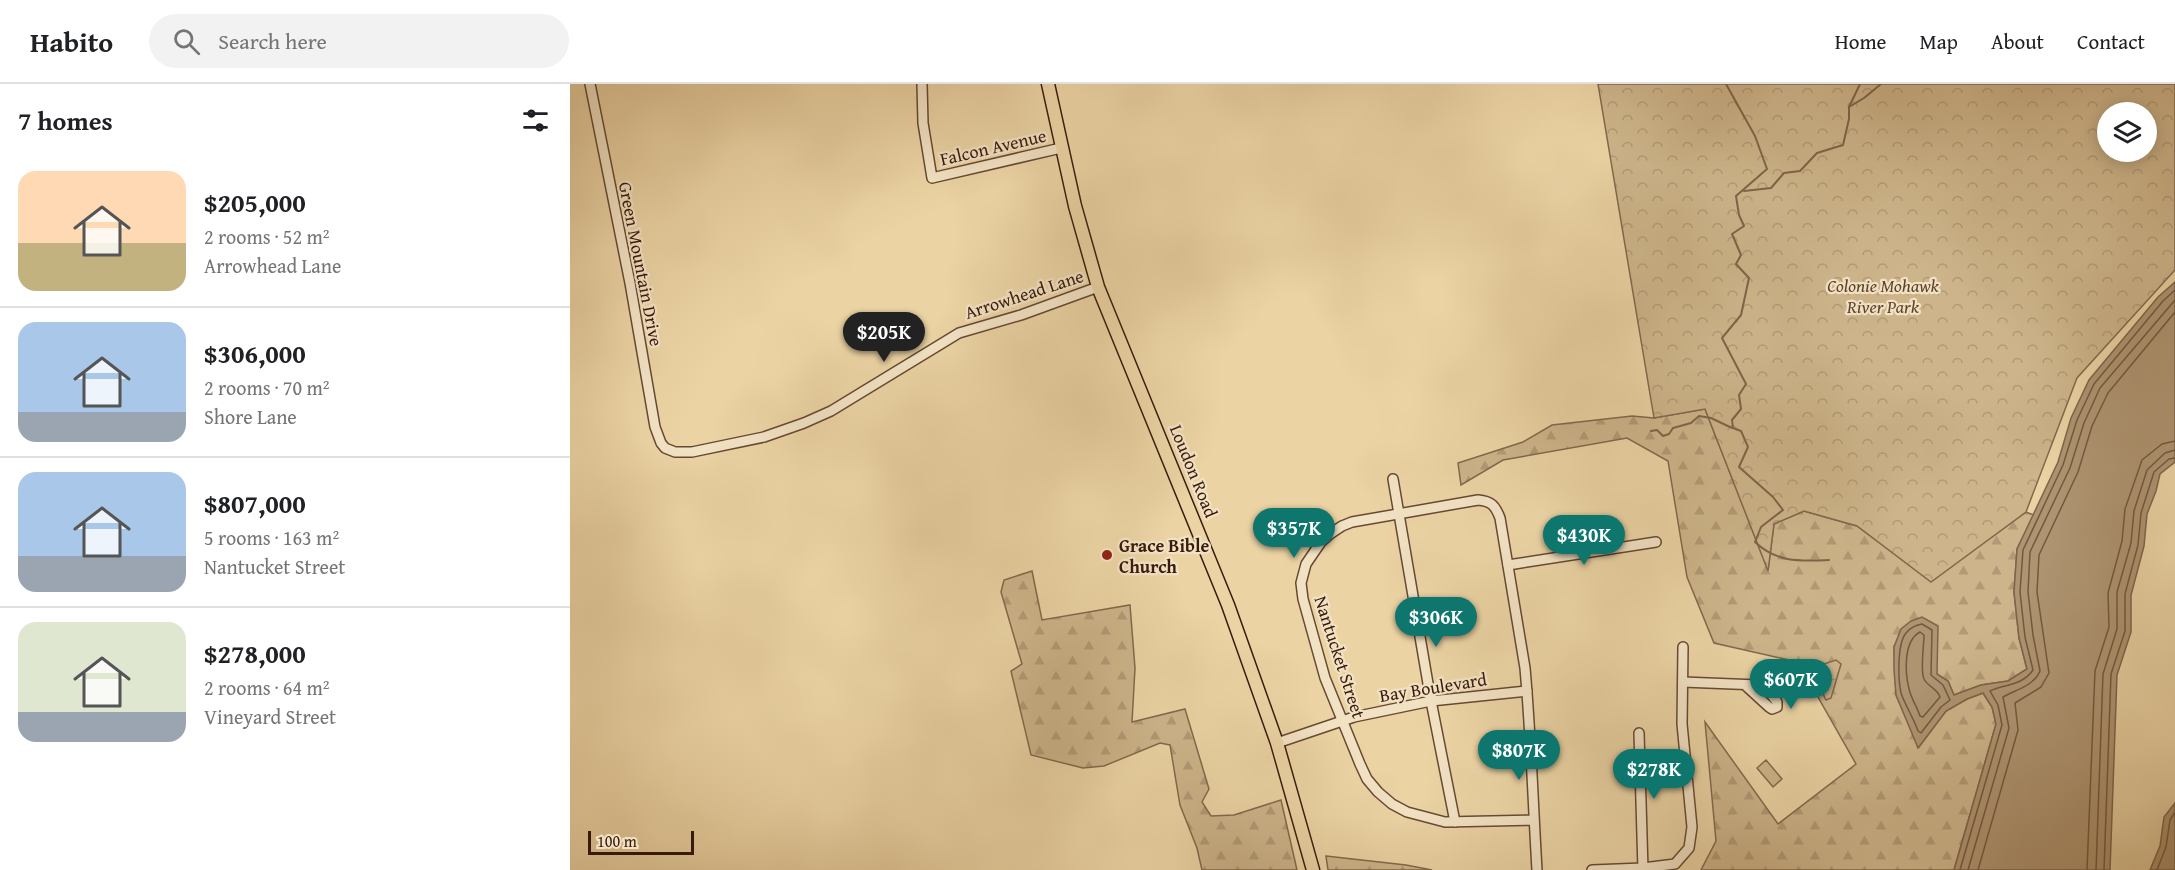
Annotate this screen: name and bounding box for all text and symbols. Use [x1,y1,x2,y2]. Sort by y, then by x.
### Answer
search box [149,14,569,68]
text: Habito [30,21,113,62]
icon: search [170,25,203,58]
text: Search here [218,25,327,57]
text: Home [1835,26,1886,57]
text: Map [1919,26,1958,57]
text: About [1991,26,2044,57]
text: Contact [2077,26,2145,57]
text: 7 homes [18,101,113,140]
map controls [2097,102,2157,162]
button: layers [2097,102,2157,162]
icon: filters [519,104,552,137]
street label: Falcon Avenue [937,122,1049,172]
street label: Green Mountain Drive [612,180,670,348]
text: $205,000 [204,183,306,222]
icon: home [66,195,138,267]
text: 2 rooms · 52 m² [204,222,330,251]
text: Arrowhead Lane [204,251,341,280]
street label: Arrowhead Lane [961,262,1087,326]
park label: Colonie Mohawk River Park [1827,272,1940,320]
pin: $205K [842,312,926,363]
text: $205K [857,317,911,346]
text: $306,000 [204,334,306,373]
icon: home [66,346,138,418]
text: 2 rooms · 70 m² [204,373,330,402]
text: Shore Lane [204,402,297,431]
street label: Loudon Road [1163,420,1225,522]
text: $807,000 [204,484,306,523]
icon: home [66,496,138,568]
pin: $357K [1252,508,1336,559]
text: $357K [1267,513,1321,542]
pin: $430K [1542,515,1626,566]
text: $430K [1557,520,1611,549]
text: 5 rooms · 163 m² [204,523,339,552]
place label: Grace Bible Church [1119,532,1210,580]
marker: Grace Bible Church [1100,548,1114,562]
text: Nantucket Street [204,552,345,581]
street label: Nantucket Street [1307,592,1373,722]
pin: $306K [1394,597,1478,648]
text: $306K [1409,602,1463,631]
text: $278,000 [204,634,306,673]
icon: home [66,646,138,718]
pin: $607K [1749,659,1833,710]
text: $607K [1764,664,1818,693]
street label: Bay Boulevard [1377,665,1489,709]
text: 2 rooms · 64 m² [204,673,330,702]
text: Vineyard Street [204,702,336,731]
pin: $807K [1477,730,1561,781]
text: $807K [1492,735,1546,764]
pin: $278K [1612,749,1696,800]
text: $278K [1627,754,1681,783]
scale bar [588,828,694,856]
text: 100 m [597,829,637,853]

